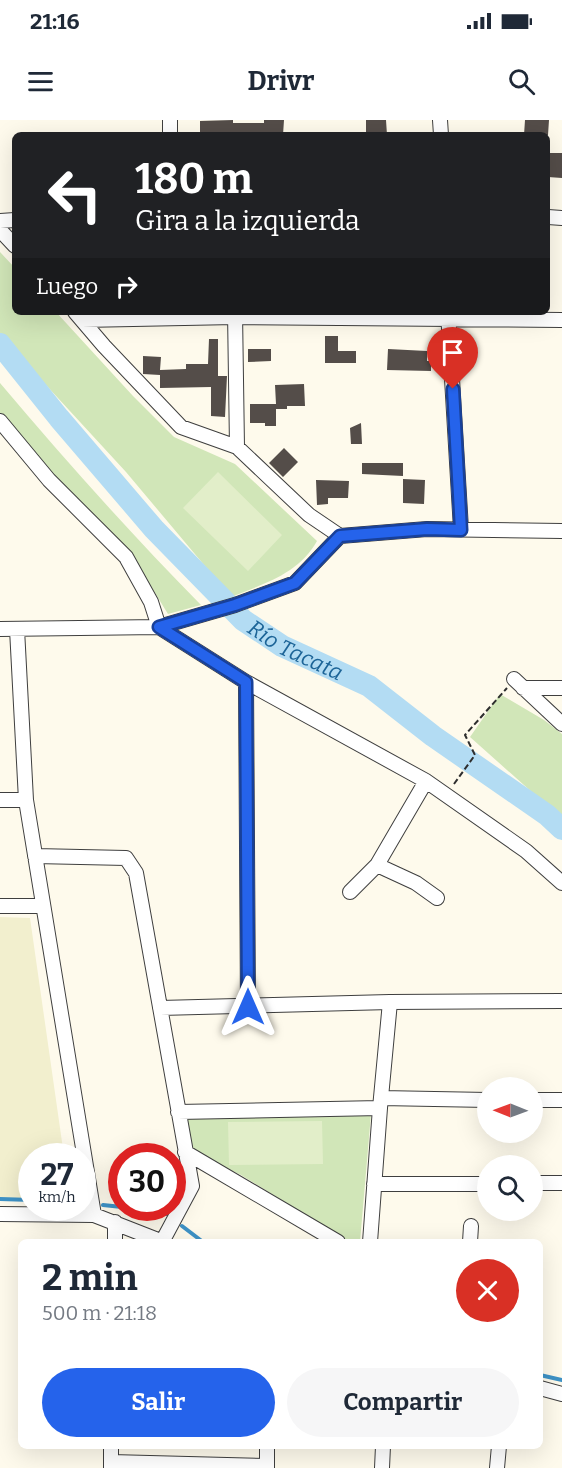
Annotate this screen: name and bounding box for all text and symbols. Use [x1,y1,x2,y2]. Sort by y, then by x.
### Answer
text: 21:16 [30,8,80,35]
icon: menu [24,65,57,98]
text: Drivr [248,65,314,97]
icon: search [505,65,538,98]
text: 180 m [135,154,253,204]
icon: left [36,156,114,234]
text: Gira a la izquierda [135,205,360,237]
icon: right [110,270,143,303]
text: Luego [36,273,98,300]
pin [427,327,478,389]
icon: arrive [436,336,469,369]
water label: Río Tacata [243,614,348,686]
position arrow [216,975,280,1039]
north arrow [477,1077,543,1143]
map controls [477,1077,543,1221]
speed limit sign: 30 [108,1143,186,1221]
button: search [477,1155,543,1221]
text: 27 [41,1157,73,1193]
text: km/h [38,1188,76,1206]
text: 2 min [42,1256,138,1300]
button: close [456,1259,519,1322]
text: 500 m · 21:18 [42,1301,157,1325]
button: Salir [42,1368,275,1437]
button: Compartir [287,1368,519,1437]

